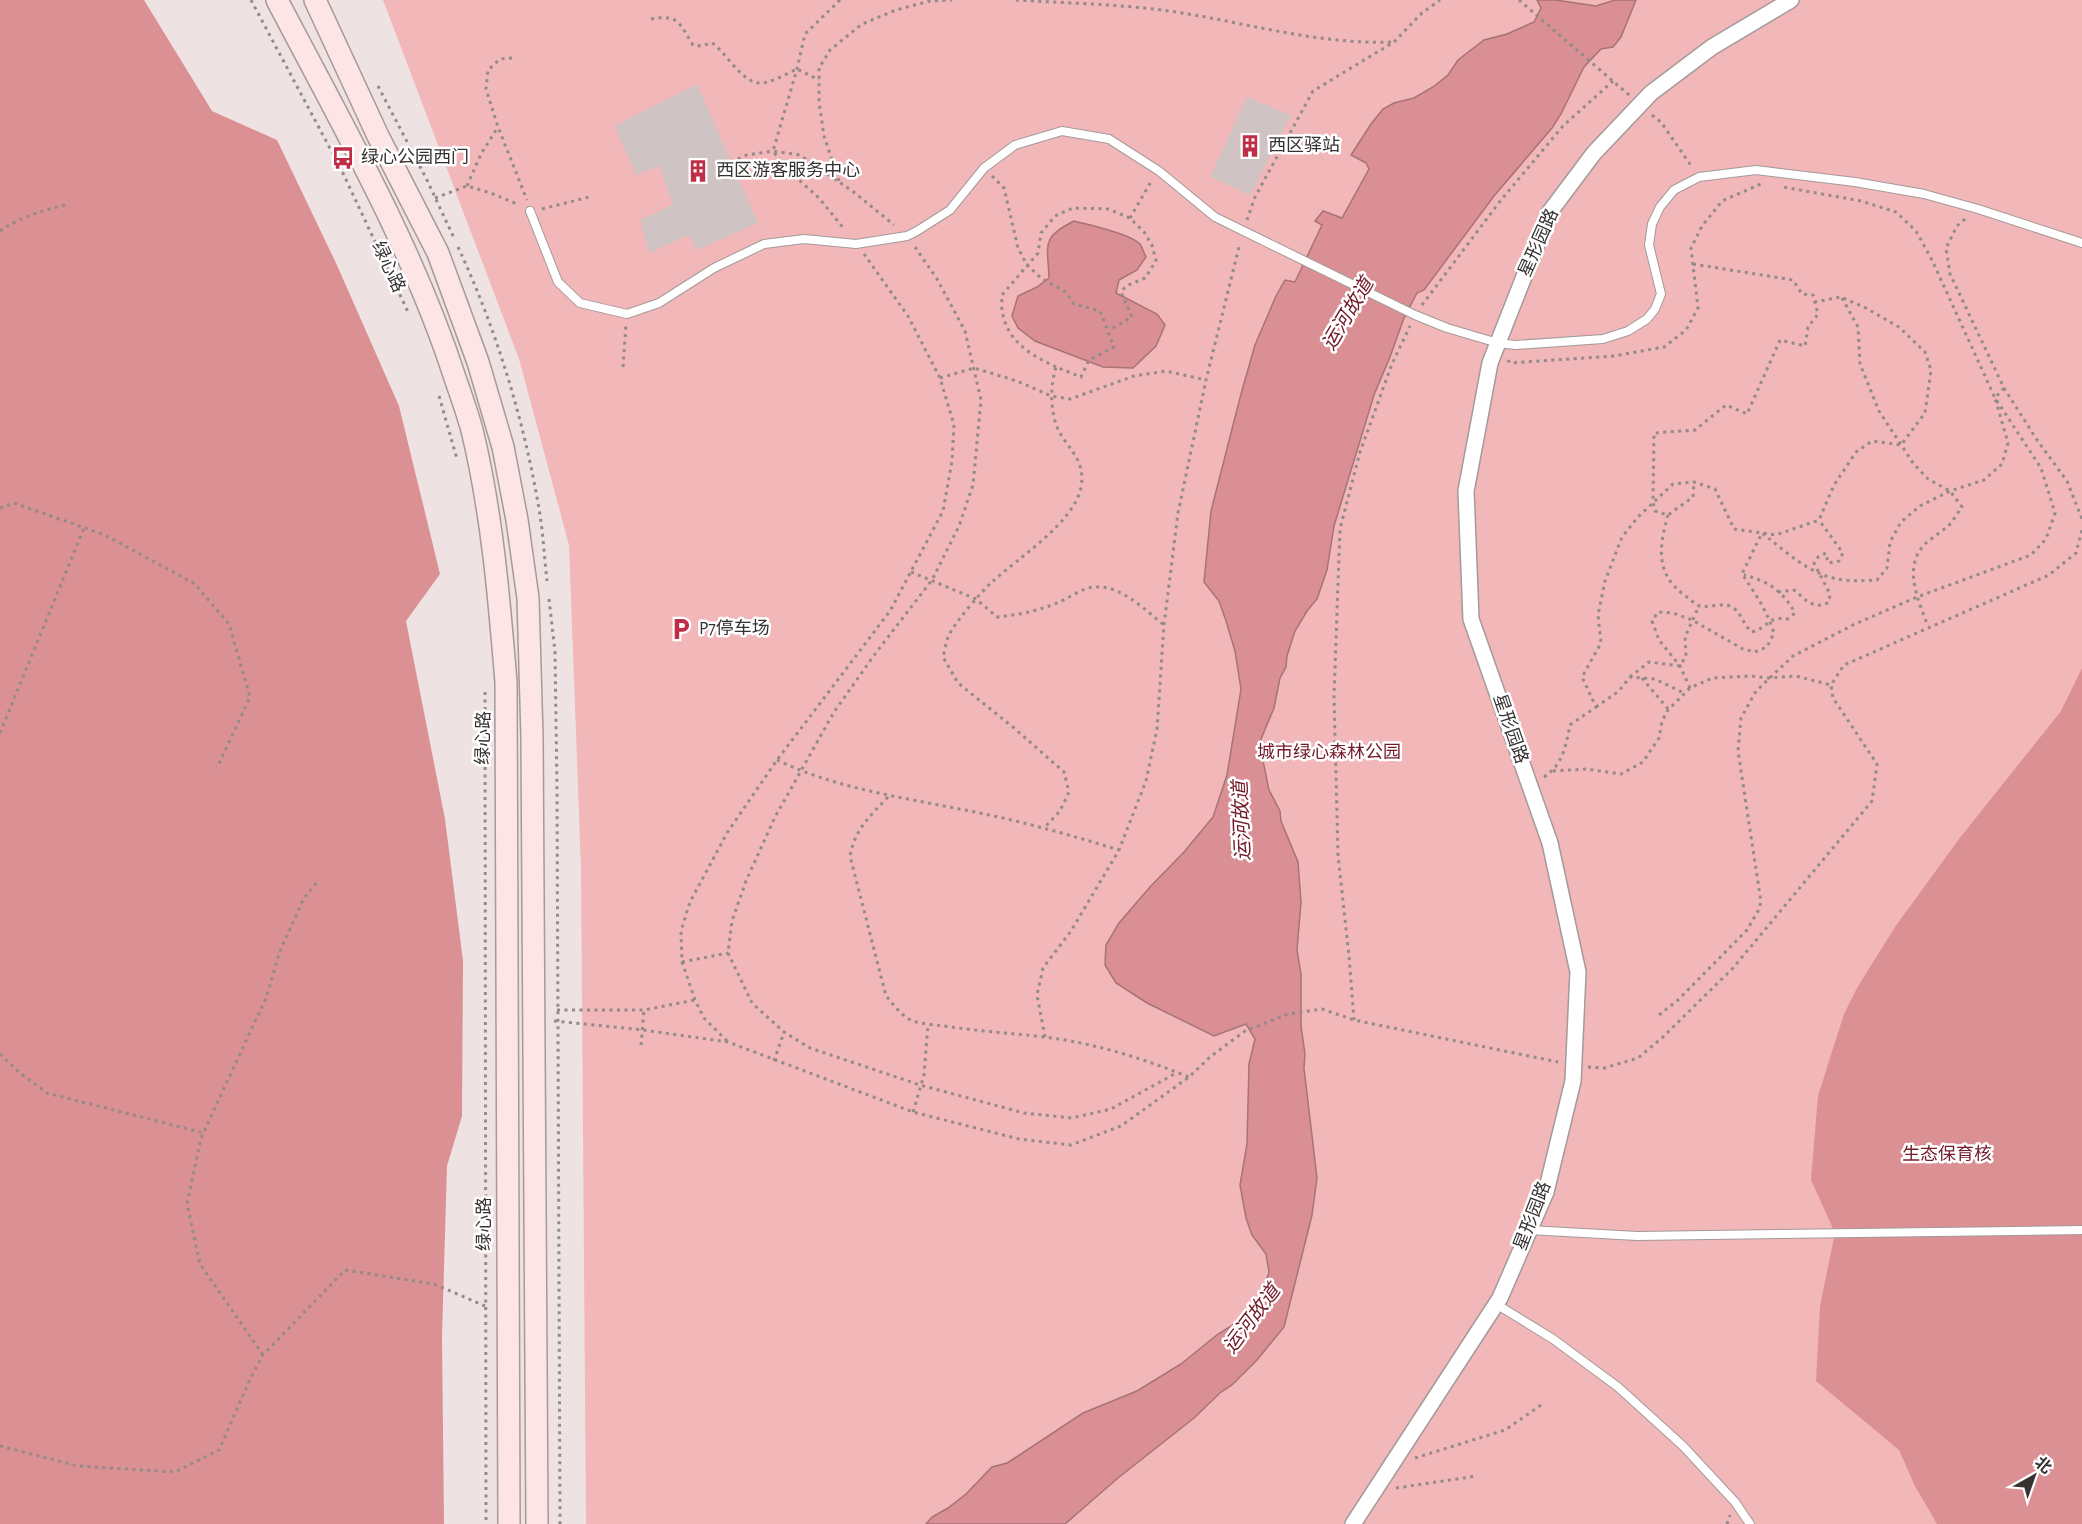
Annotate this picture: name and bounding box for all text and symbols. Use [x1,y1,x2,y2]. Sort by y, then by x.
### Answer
building icon: 西区驿站 [1237,133,1263,159]
place label: 西区驿站 [1268,135,1340,155]
bus stop icon: 绿心公园西门 [330,145,356,171]
place label: 绿心公园西门 [361,147,469,167]
building icon: 西区游客服务中心 [685,158,711,184]
place label: 西区游客服务中心 [716,160,860,180]
street label: 星形园路 [1514,206,1562,280]
street label: 绿心路 [368,238,409,295]
water label: 运河故道 [1318,271,1379,353]
parking icon: P7停车场 [668,616,694,642]
place label: P7停车场 [699,618,770,638]
street label: 星形园路 [1490,691,1532,766]
street label: 绿心路 [473,711,493,765]
park label: 城市绿心森林公园 [1257,742,1401,762]
water label: 运河故道 [1230,778,1253,861]
park label: 生态保育核 [1902,1144,1992,1164]
street label: 星形园路 [1510,1178,1554,1253]
street label: 绿心路 [474,1197,494,1251]
water label: 运河故道 [1219,1278,1286,1357]
north arrow [2004,1446,2064,1506]
text: 北 [2032,1453,2055,1477]

